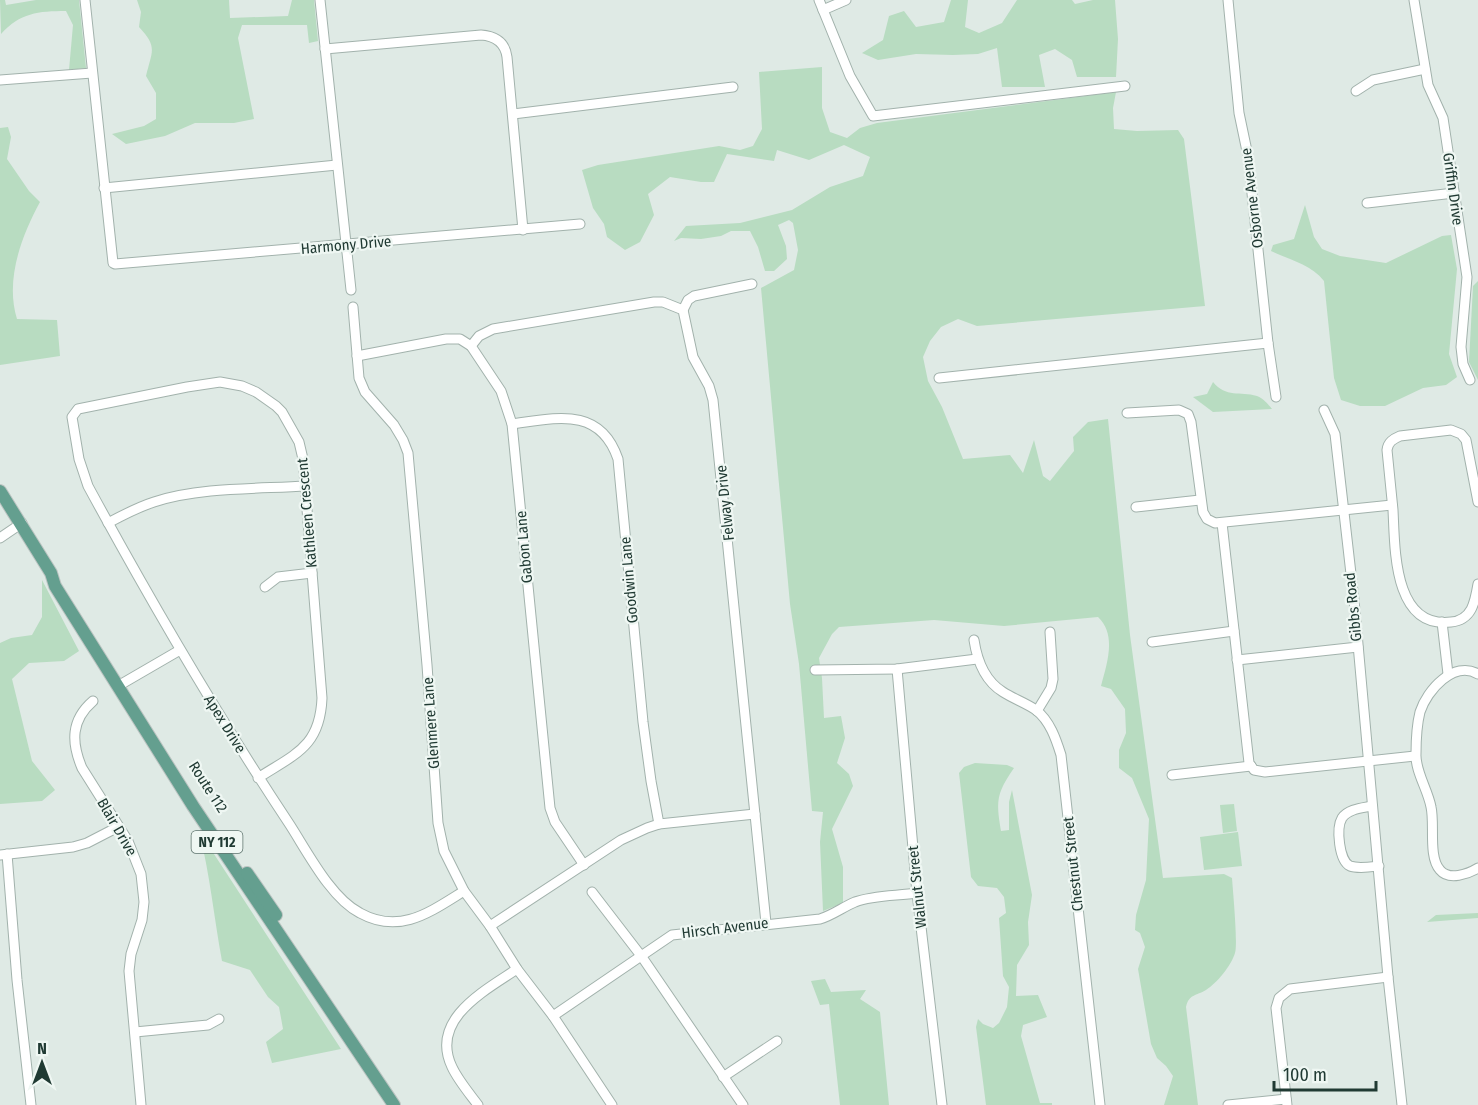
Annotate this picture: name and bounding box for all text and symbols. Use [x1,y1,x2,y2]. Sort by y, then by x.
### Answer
street label: Osborne Avenue [1237,147,1267,249]
street label: Griffin Drive [1439,151,1467,227]
street label: Harmony Drive [300,232,392,258]
street label: Kathleen Crescent [293,457,321,569]
street label: Felway Drive [712,464,738,542]
street label: Gabon Lane [512,510,536,584]
street label: Goodwin Lane [616,536,642,624]
street label: Gibbs Road [1340,572,1366,642]
street label: Glenmere Lane [419,677,443,769]
street label: Apex Drive [200,692,250,756]
street label: Route 112 [185,758,231,816]
street label: Blair Drive [93,795,141,859]
street label: Chestnut Street [1059,816,1087,912]
road number: NY 112 [192,831,242,853]
street label: Walnut Street [904,845,930,929]
street label: Hirsch Avenue [681,914,769,942]
north arrow [12,1033,72,1093]
text: N [37,1039,47,1058]
scale bar [1274,1054,1376,1092]
text: 100 m [1283,1064,1327,1086]

